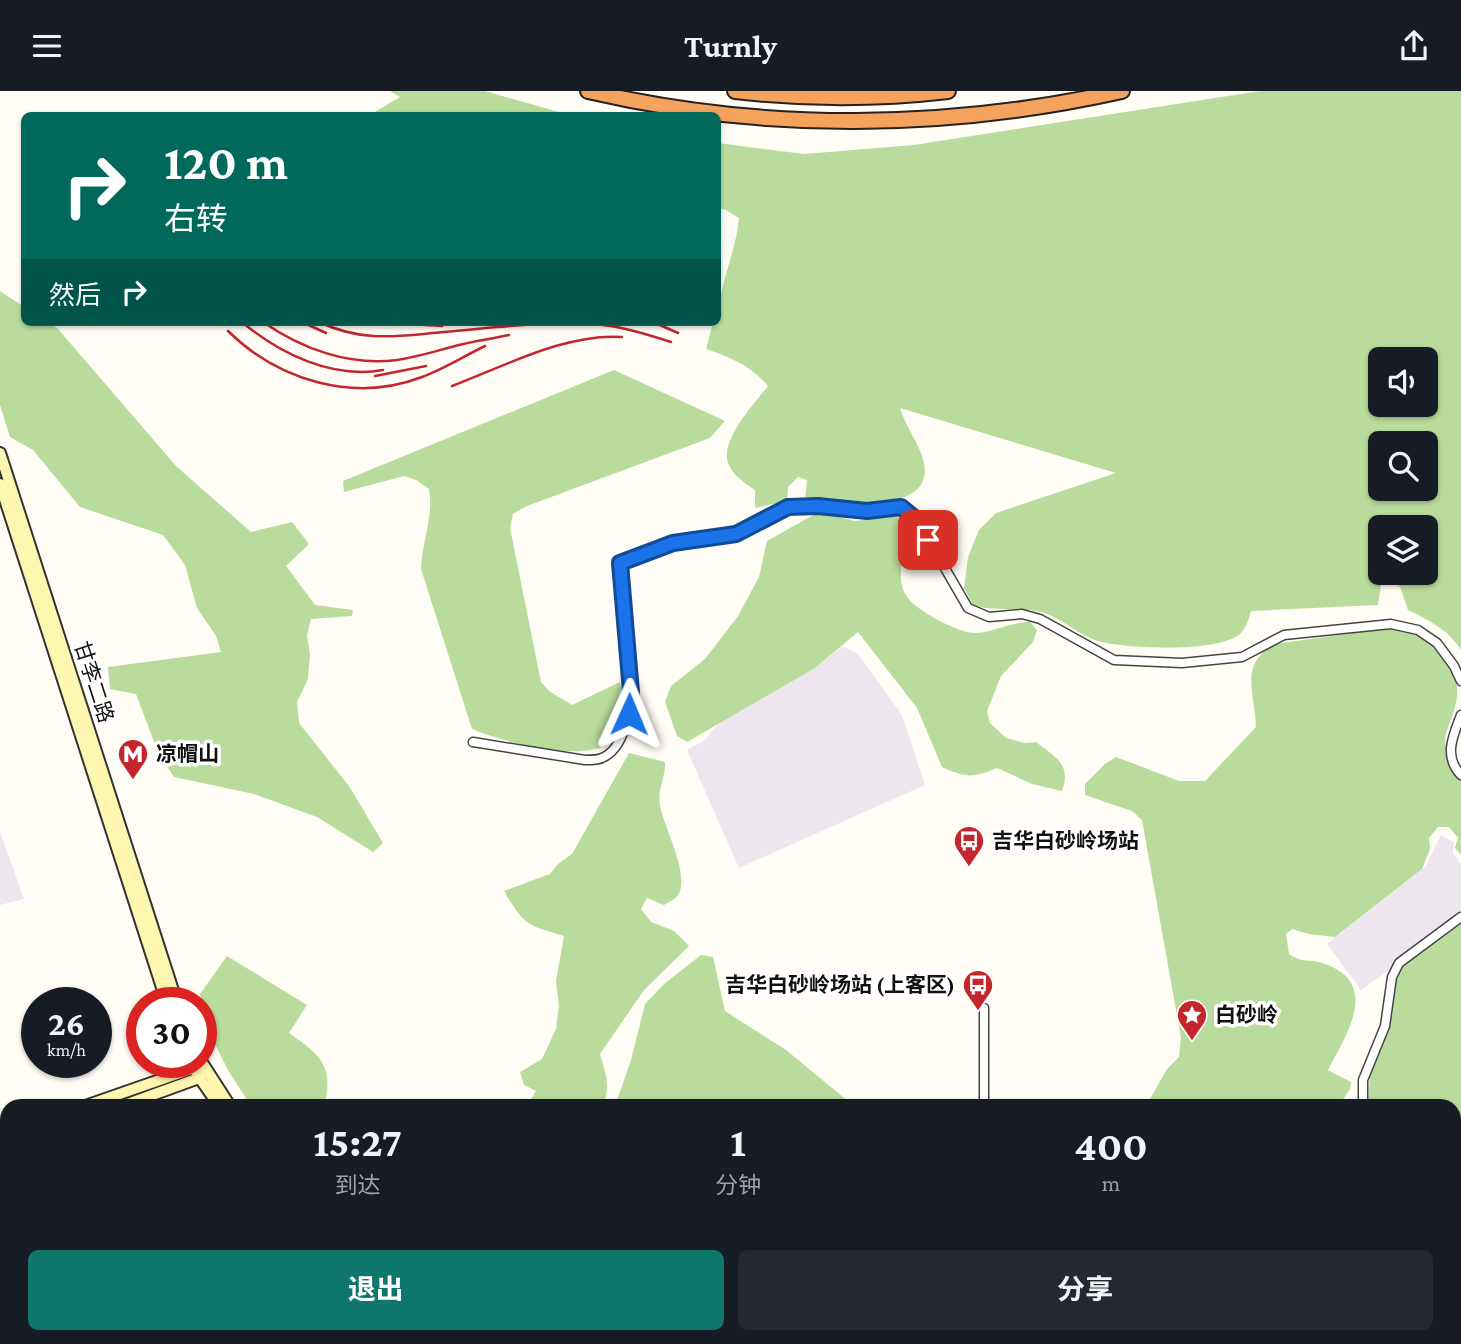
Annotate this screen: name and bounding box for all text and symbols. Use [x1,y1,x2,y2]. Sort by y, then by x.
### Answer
icon: menu [28,27,66,65]
icon: share [1395,27,1433,65]
text: Turnly [684,28,777,64]
text: 120 m [164,135,288,190]
icon: right [49,140,140,231]
text: 右转 [164,201,228,237]
icon: right [115,273,153,311]
text: 然后 [49,281,101,310]
map controls [1368,347,1438,585]
button: sound [1368,347,1438,417]
button: search [1368,431,1438,501]
pin [898,510,958,570]
button: layers [1368,515,1438,585]
icon: arrive [909,521,947,559]
street label: 甘李二路 [70,638,118,726]
position arrow [592,677,666,751]
metro station icon: 凉帽山 [116,737,150,781]
place label: 凉帽山 [156,742,219,766]
bus stop icon: 吉华白砂岭场站 [952,824,986,868]
place label: 吉华白砂岭场站 [992,829,1139,853]
bus stop icon: 吉华白砂岭场站 (上客区) [961,968,995,1012]
place label: 吉华白砂岭场站 (上客区) [725,973,955,997]
speed limit sign: 30 [126,987,217,1078]
place icon: 白砂岭 [1175,998,1209,1042]
place label: 白砂岭 [1215,1003,1278,1027]
text: 26 [48,1004,85,1043]
text: km/h [47,1040,86,1060]
text: 15:27 [313,1118,402,1165]
text: 1 [730,1118,746,1165]
text: 400 [1074,1122,1148,1169]
text: m [1102,1170,1120,1196]
text: 到达 [335,1172,381,1198]
text: 分钟 [715,1172,761,1198]
button: 退出 [28,1250,724,1330]
button: 分享 [738,1250,1433,1330]

